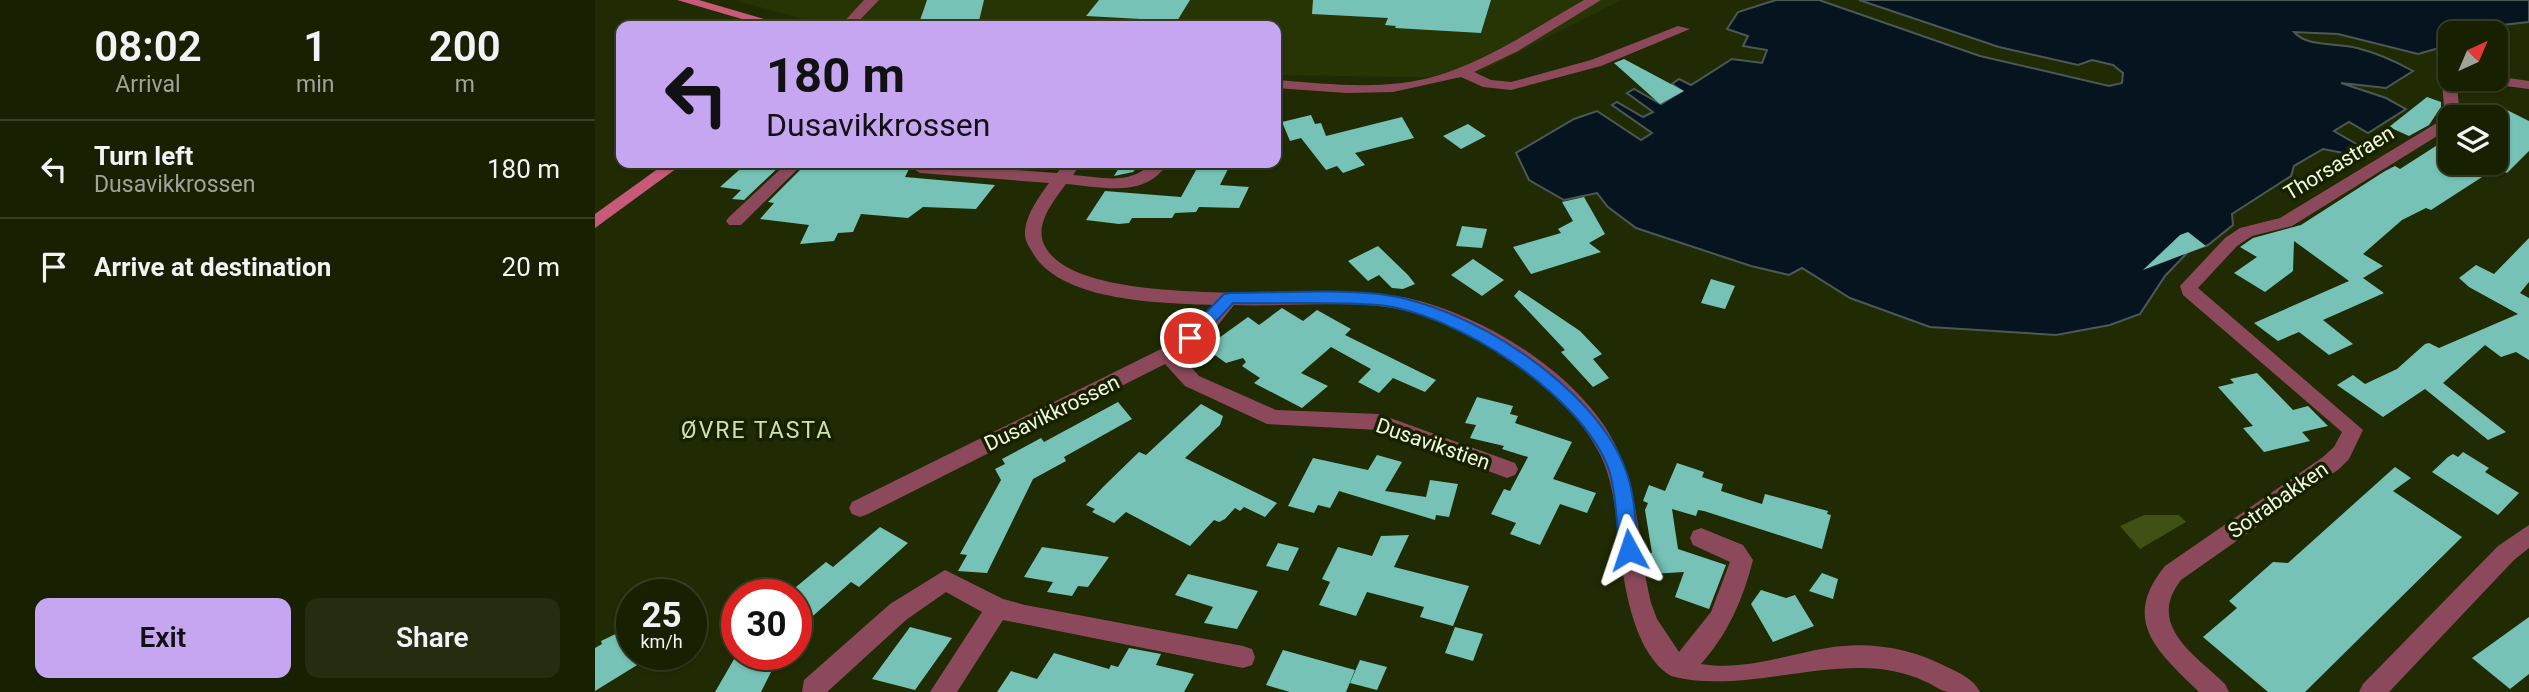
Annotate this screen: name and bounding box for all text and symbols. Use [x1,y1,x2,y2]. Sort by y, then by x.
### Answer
north arrow [2438,21,2508,91]
map controls [2438,21,2508,175]
text: 08:02 [94,22,202,71]
text: 1 [303,22,327,71]
text: 200 [429,22,501,71]
text: 180 m [766,47,905,104]
icon: left [651,49,742,140]
text: Arrival [115,71,181,98]
text: min [296,71,334,98]
text: m [455,71,475,98]
button: layers [2438,105,2508,175]
text: Dusavikkrossen [766,106,991,144]
street label: Thorsastraen [2280,121,2398,205]
text: Turn left [94,141,193,171]
icon: left [35,150,73,188]
text: 180 m [487,154,560,184]
text: Dusavikkrossen [94,171,255,198]
icon: arrive [35,248,73,286]
text: Arrive at destination [94,252,331,282]
text: 20 m [502,252,560,282]
pin [1160,308,1220,368]
icon: arrive [1171,319,1209,357]
street label: Dusavikkrossen [981,370,1123,456]
street label: Dusavikstien [1373,413,1493,475]
district label: ØVRE TASTA [681,417,833,444]
street label: Sotrabakken [2223,457,2333,543]
position arrow [1592,513,1666,587]
speed limit sign: 30 [721,579,812,670]
text: 25 [641,595,682,636]
button: Exit [35,598,291,678]
button: Share [305,598,560,678]
text: km/h [640,631,683,652]

